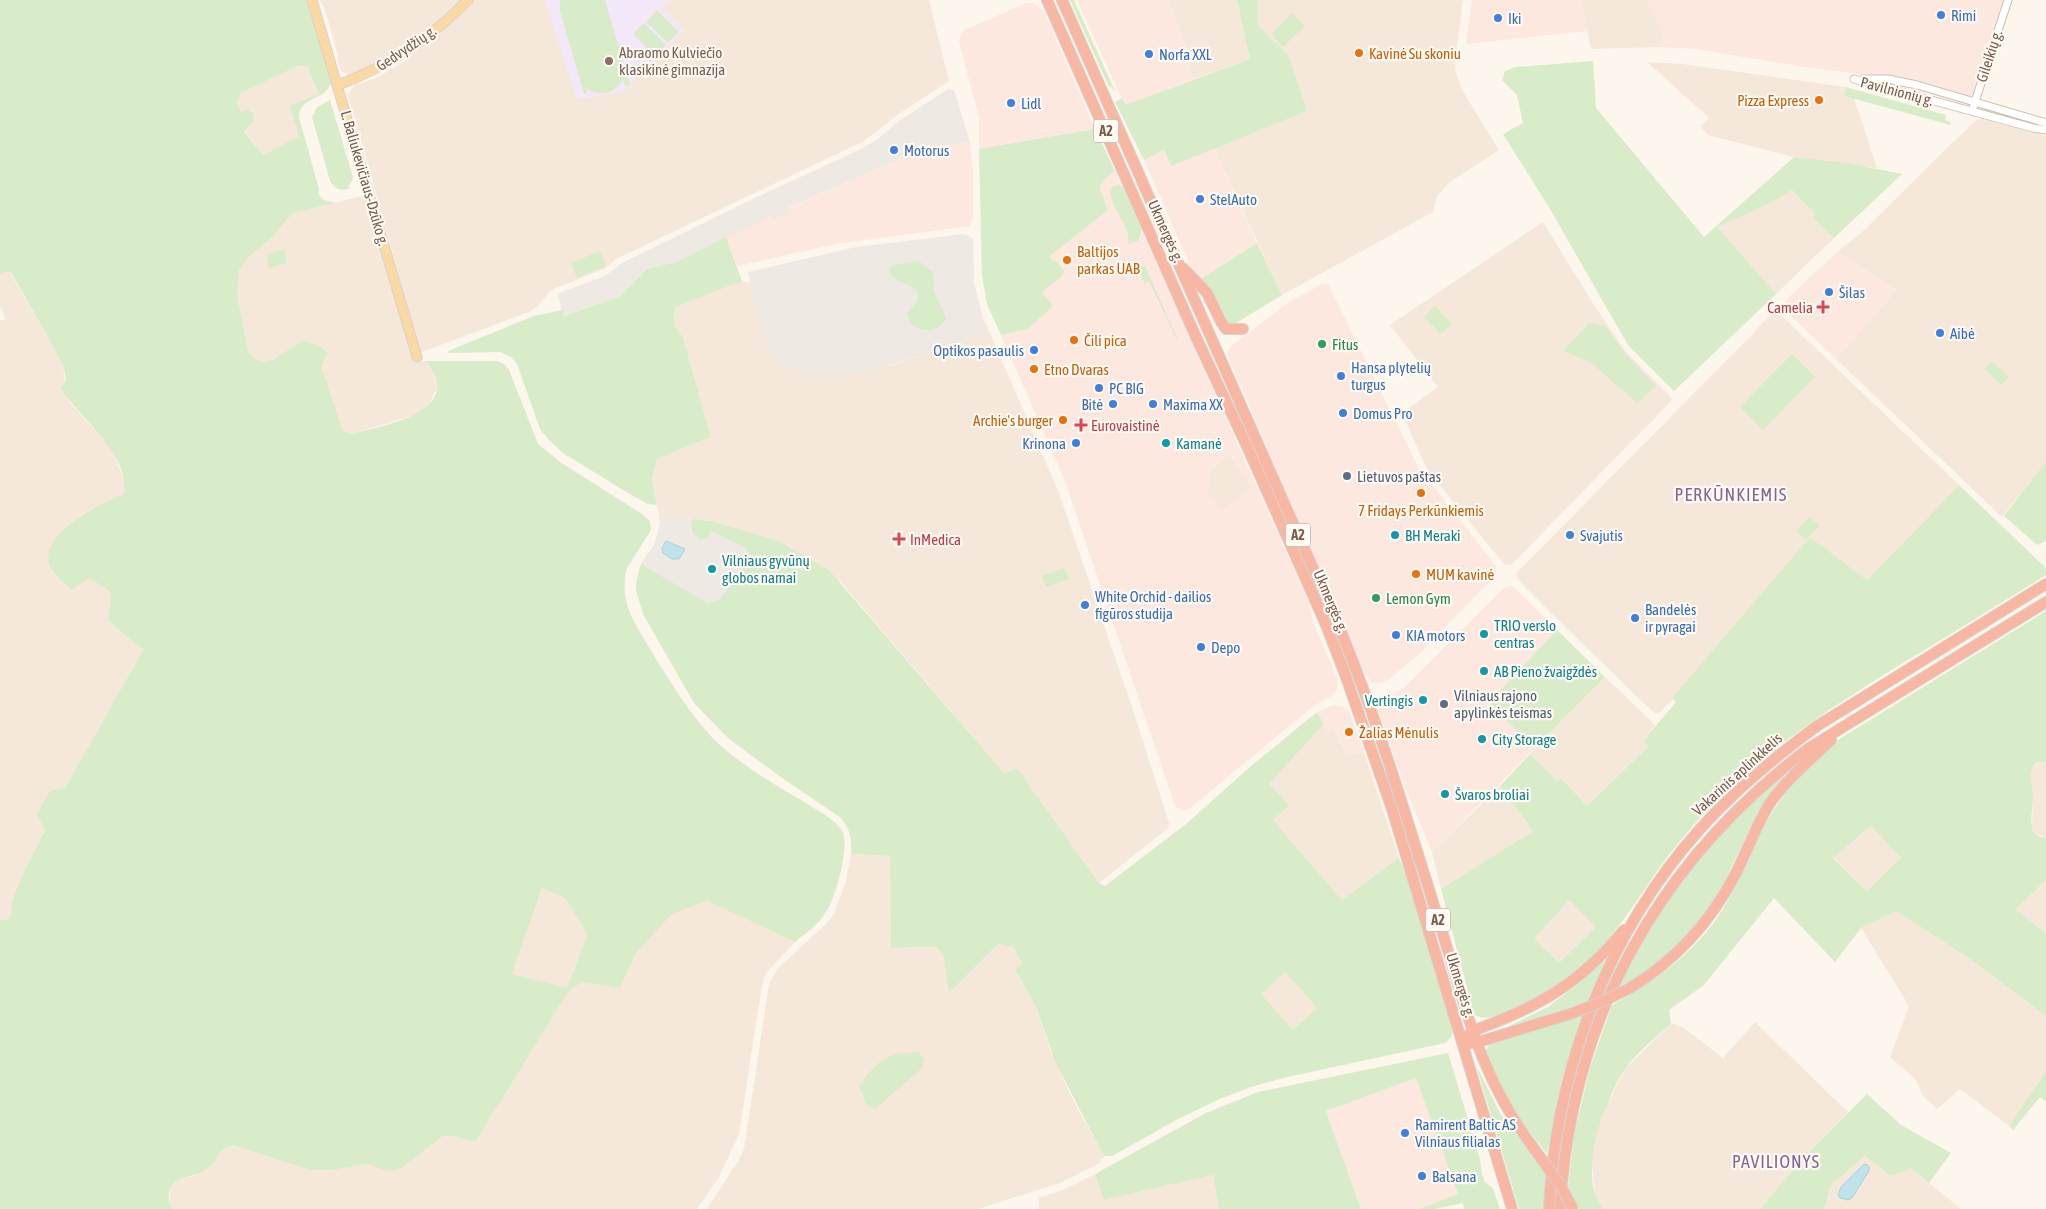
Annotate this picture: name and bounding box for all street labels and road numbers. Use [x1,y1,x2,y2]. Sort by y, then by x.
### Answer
street label: Gedvydžių g. [373,22,439,74]
street label: Gileikių g. [1973,28,2005,84]
street label: Pavilnionių g. [1859,73,1936,109]
street label: L. Baliukevičiaus-Dzūko g. [338,109,393,248]
road number: A2 [1094,120,1118,142]
street label: Ukmergės g. [1145,197,1187,265]
road number: A2 [1286,524,1310,546]
street label: Ukmergės g. [1310,567,1352,635]
street label: Vakarinis aplinkkelis [1689,729,1785,819]
road number: A2 [1426,908,1450,932]
street label: Ukmergės g. [1443,951,1479,1020]

